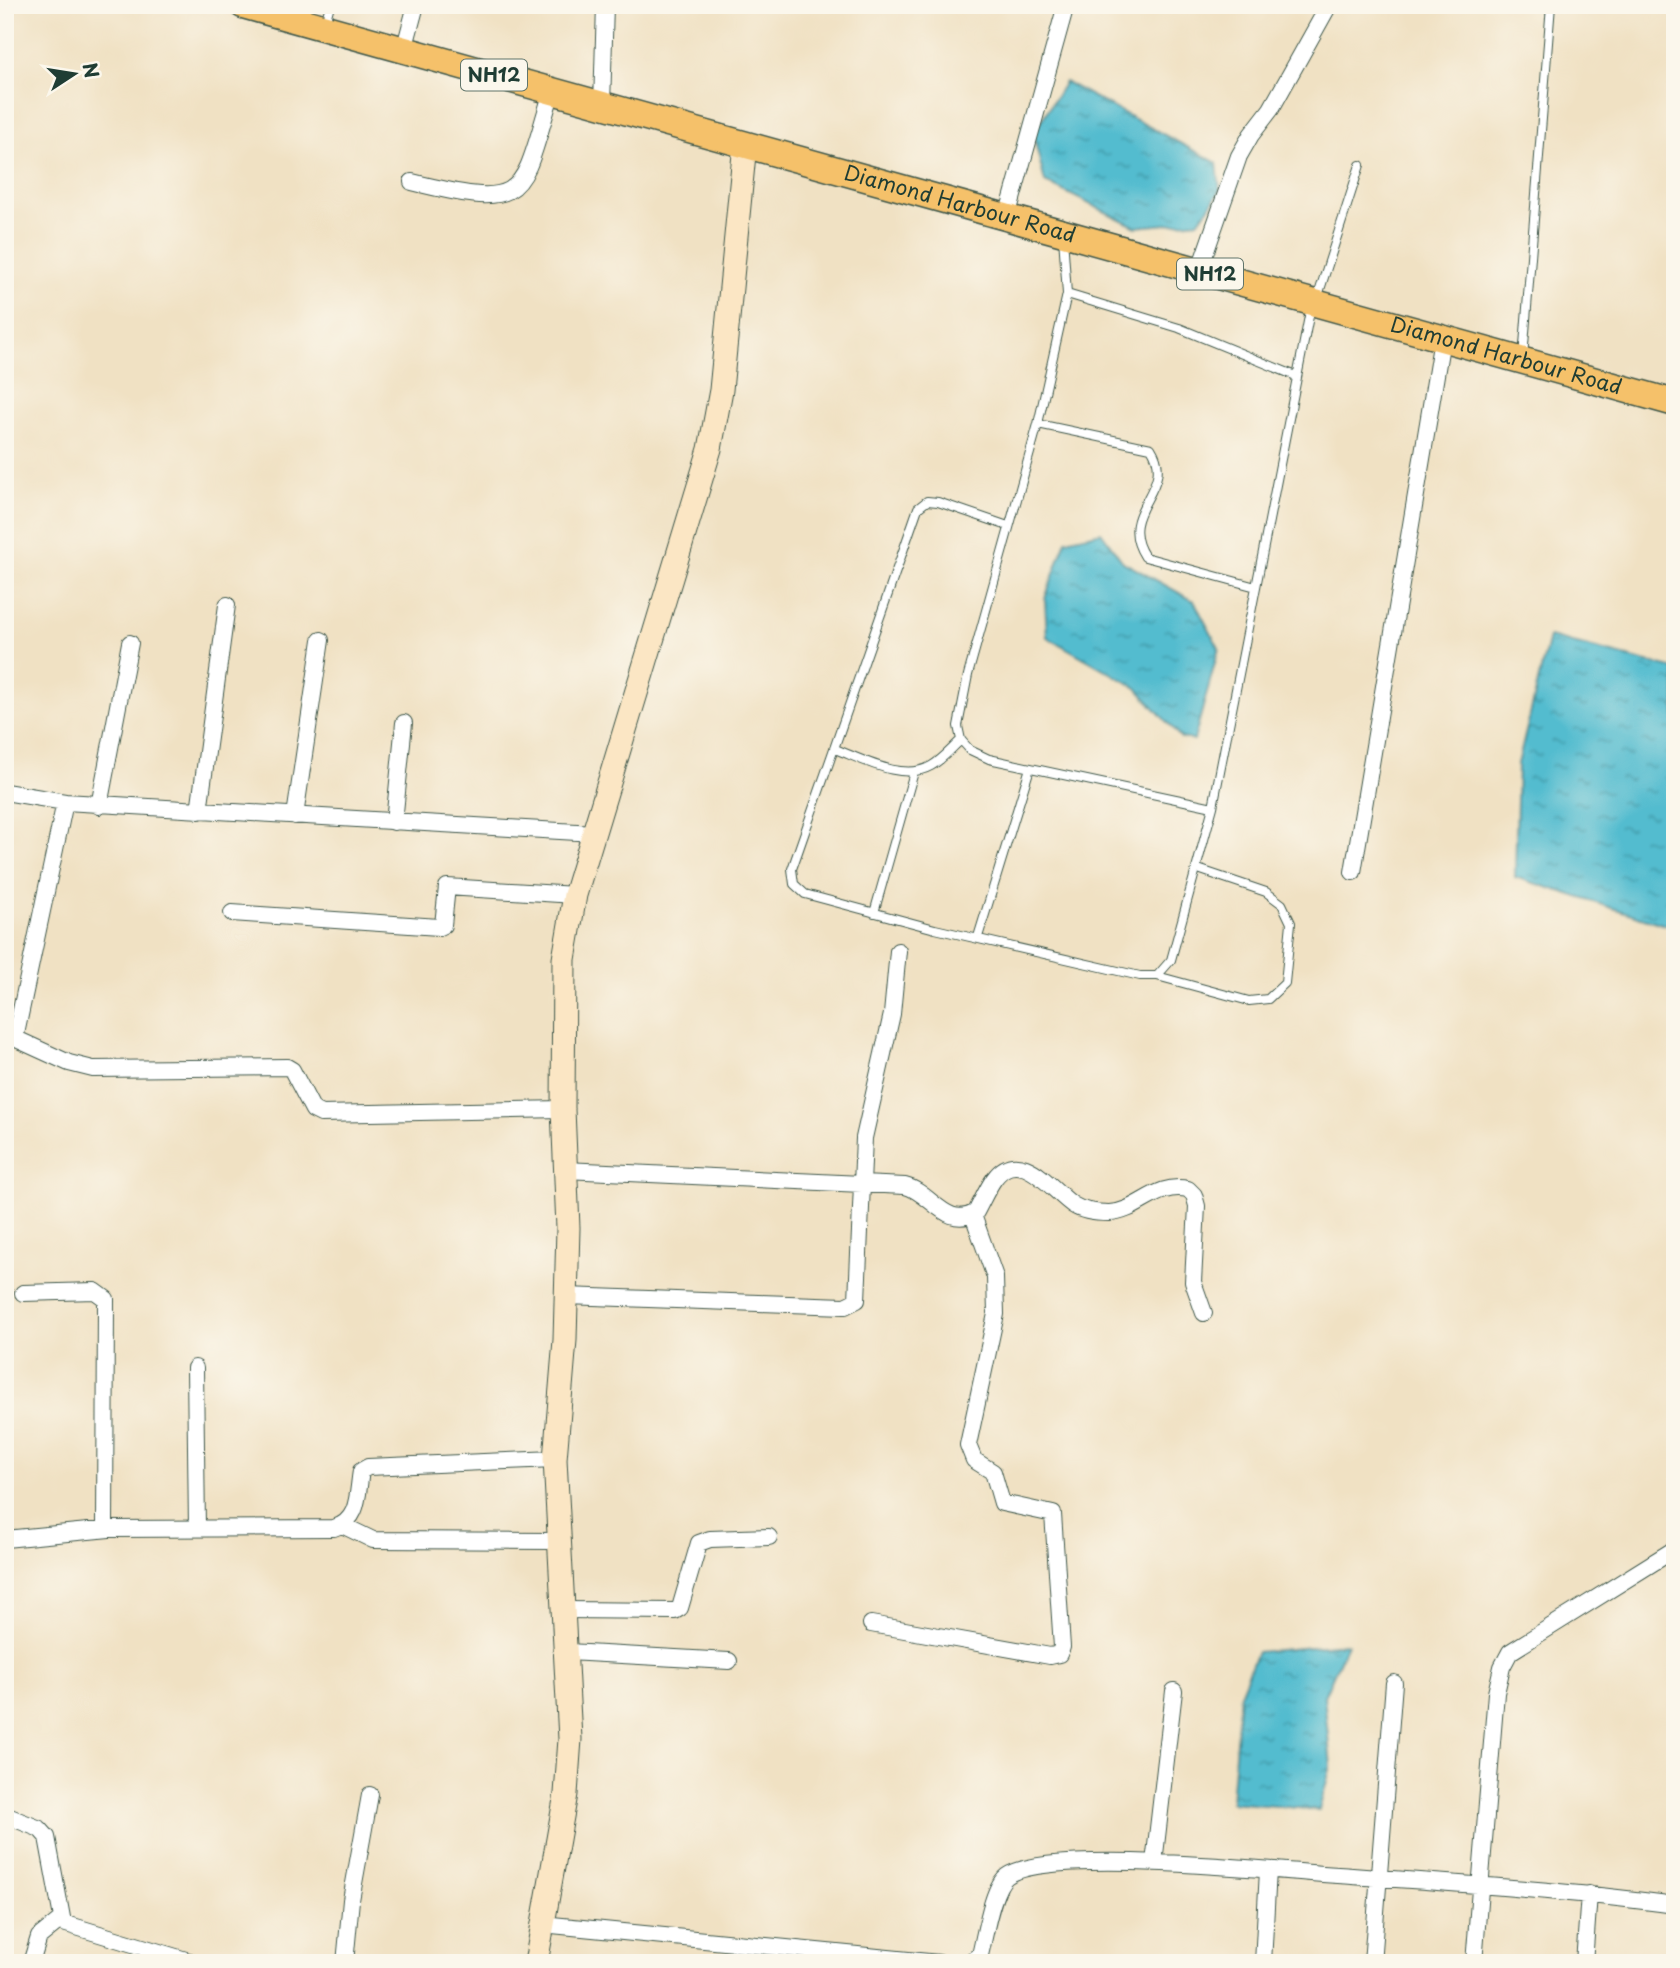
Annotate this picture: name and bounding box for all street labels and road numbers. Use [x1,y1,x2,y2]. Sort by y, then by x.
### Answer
road number: NH12 [461,60,527,90]
street label: Diamond Harbour Road [841,155,1080,250]
road number: NH12 [1177,258,1243,290]
street label: Diamond Harbour Road [1387,307,1626,402]

